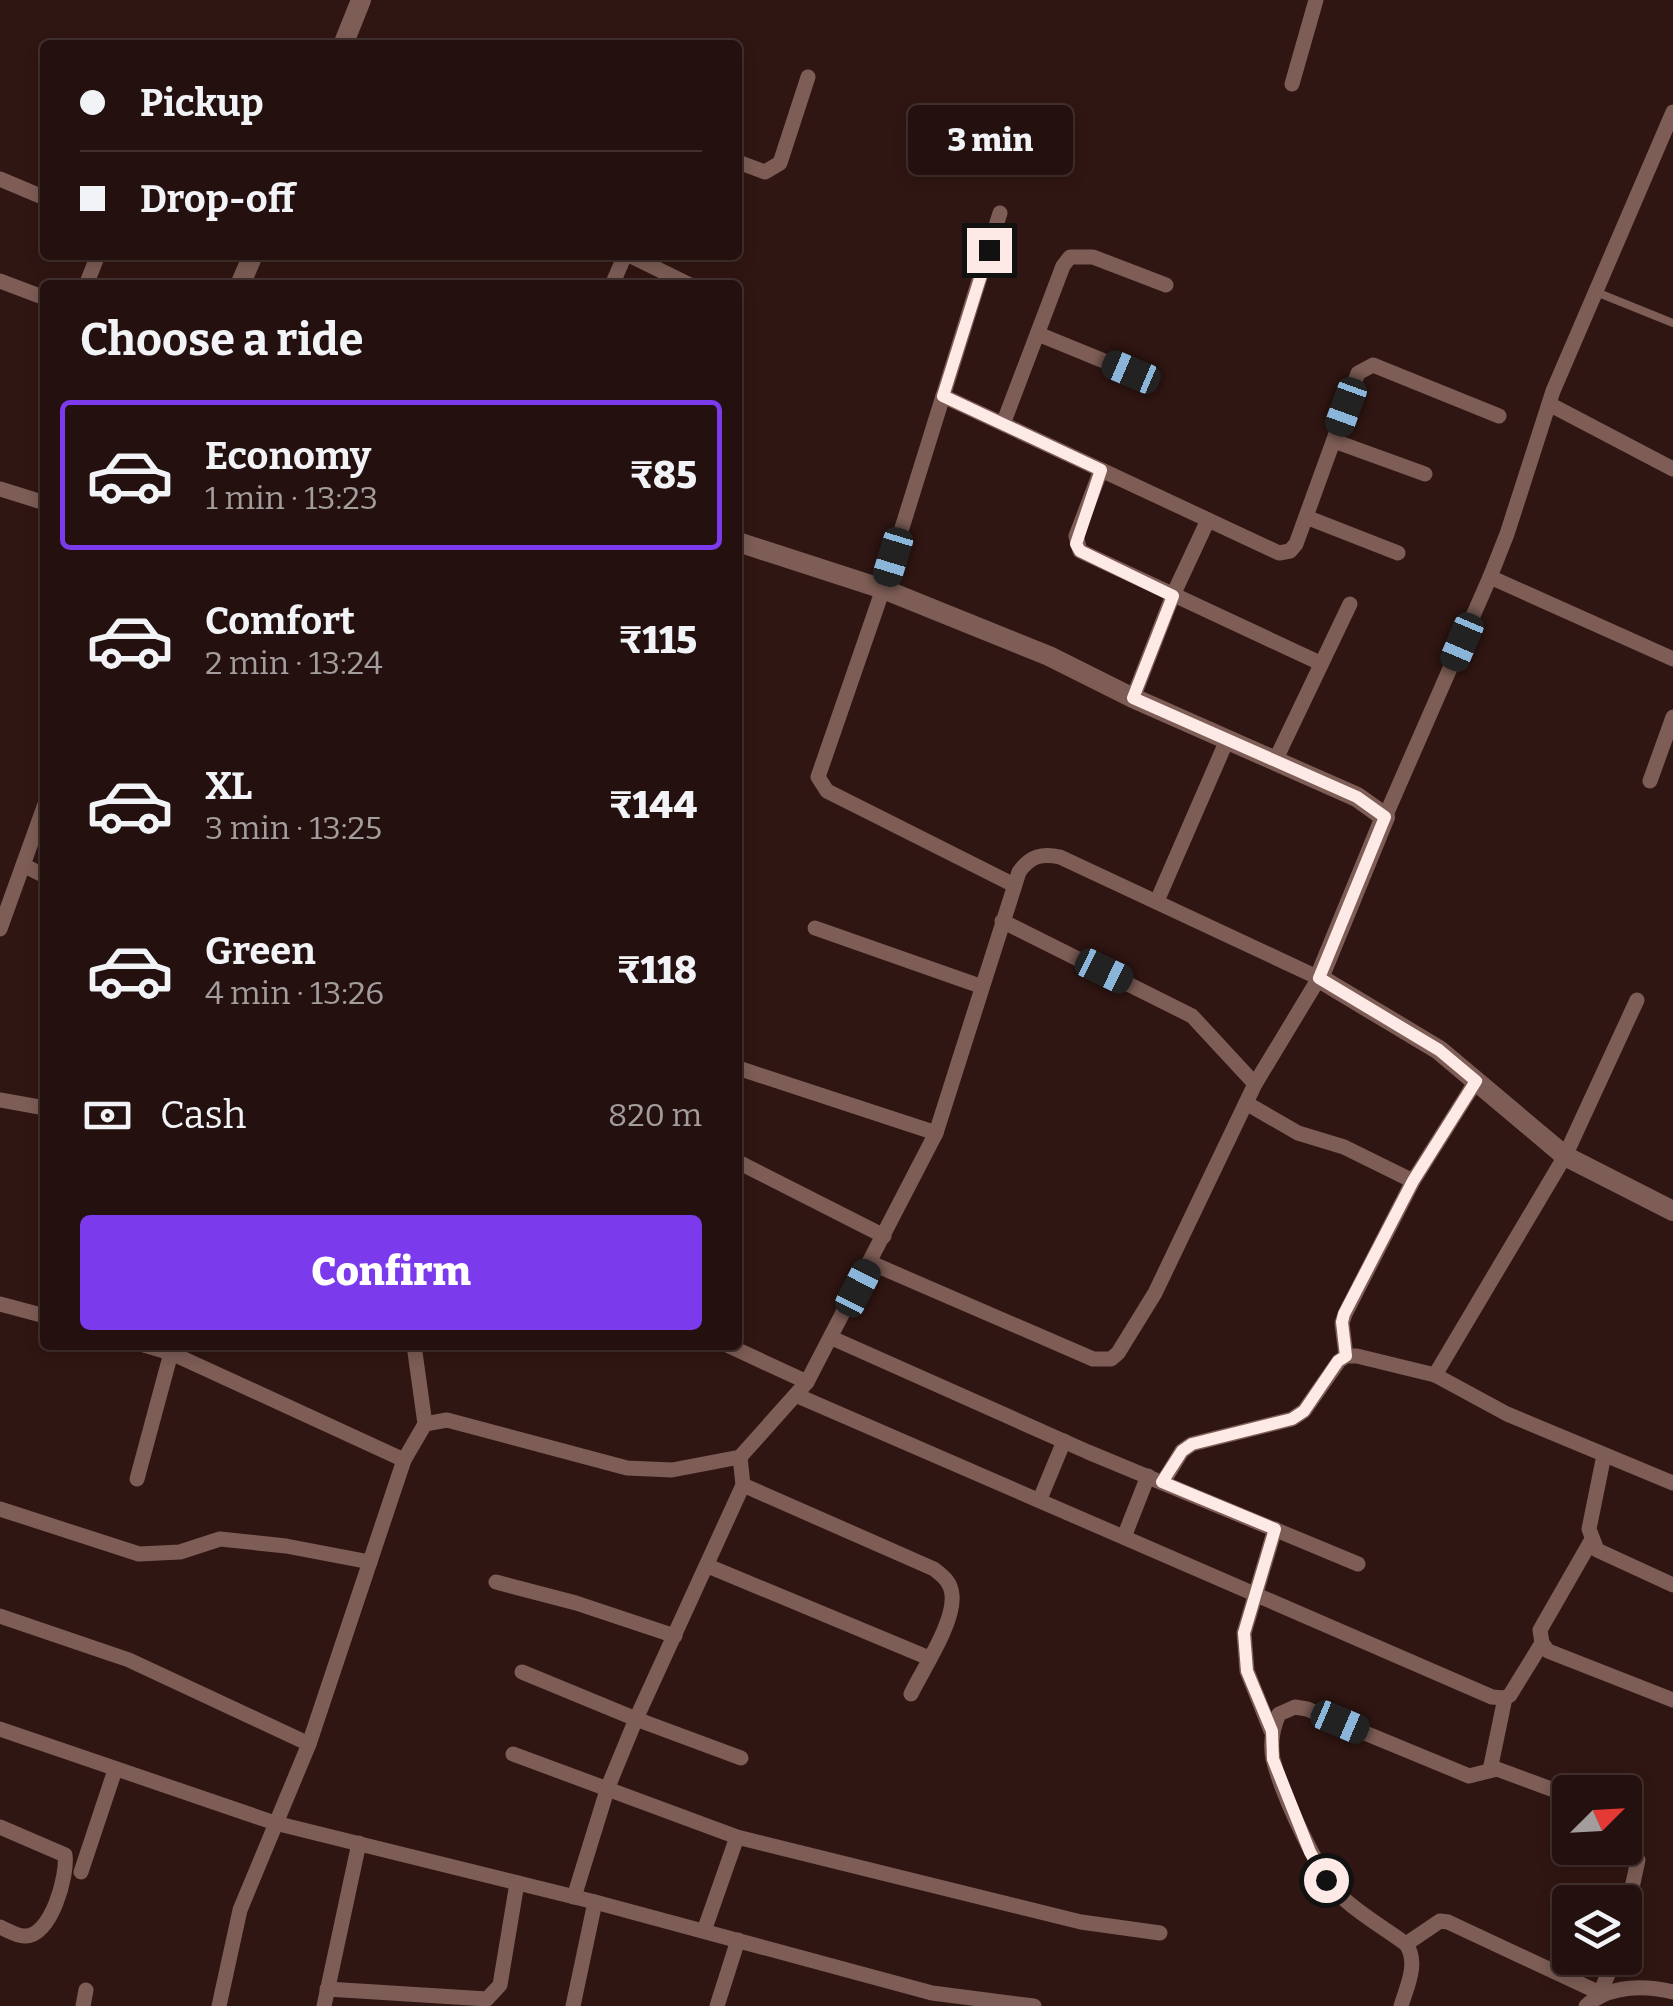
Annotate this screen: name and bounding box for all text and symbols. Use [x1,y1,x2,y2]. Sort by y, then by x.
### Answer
text: Pickup [140,80,264,126]
callout: 3 min [906,105,1072,175]
text: 3 min [948,121,1033,159]
text: Drop-off [140,176,295,222]
route end [967,228,1012,273]
text: Choose a ride [80,313,363,367]
car [1098,346,1164,398]
car [1322,374,1370,440]
icon: car [85,430,175,520]
text: Economy [205,433,371,479]
text: ₹85 [630,452,697,498]
text: 1 min · 13:23 [205,479,378,517]
car [870,524,916,590]
icon: car [85,595,175,685]
text: Comfort [205,598,355,644]
car [1436,609,1488,675]
text: ₹115 [619,617,697,663]
text: 2 min · 13:24 [205,644,383,682]
icon: car [85,760,175,850]
text: XL [205,763,252,809]
text: ₹144 [609,782,697,828]
text: 3 min · 13:25 [205,809,382,847]
icon: car [85,925,175,1015]
text: Green [205,928,316,974]
car [1070,944,1138,998]
text: ₹118 [617,947,697,993]
text: 4 min · 13:26 [205,974,384,1012]
icon: cash [80,1088,135,1143]
text: Cash [160,1092,246,1138]
text: 820 m [608,1096,702,1134]
button: Confirm [80,1215,702,1330]
car [831,1254,885,1322]
car [1307,1696,1373,1748]
north arrow [1552,1775,1642,1865]
map controls [1552,1775,1642,1975]
route start [1304,1858,1349,1903]
button: layers [1552,1885,1642,1975]

